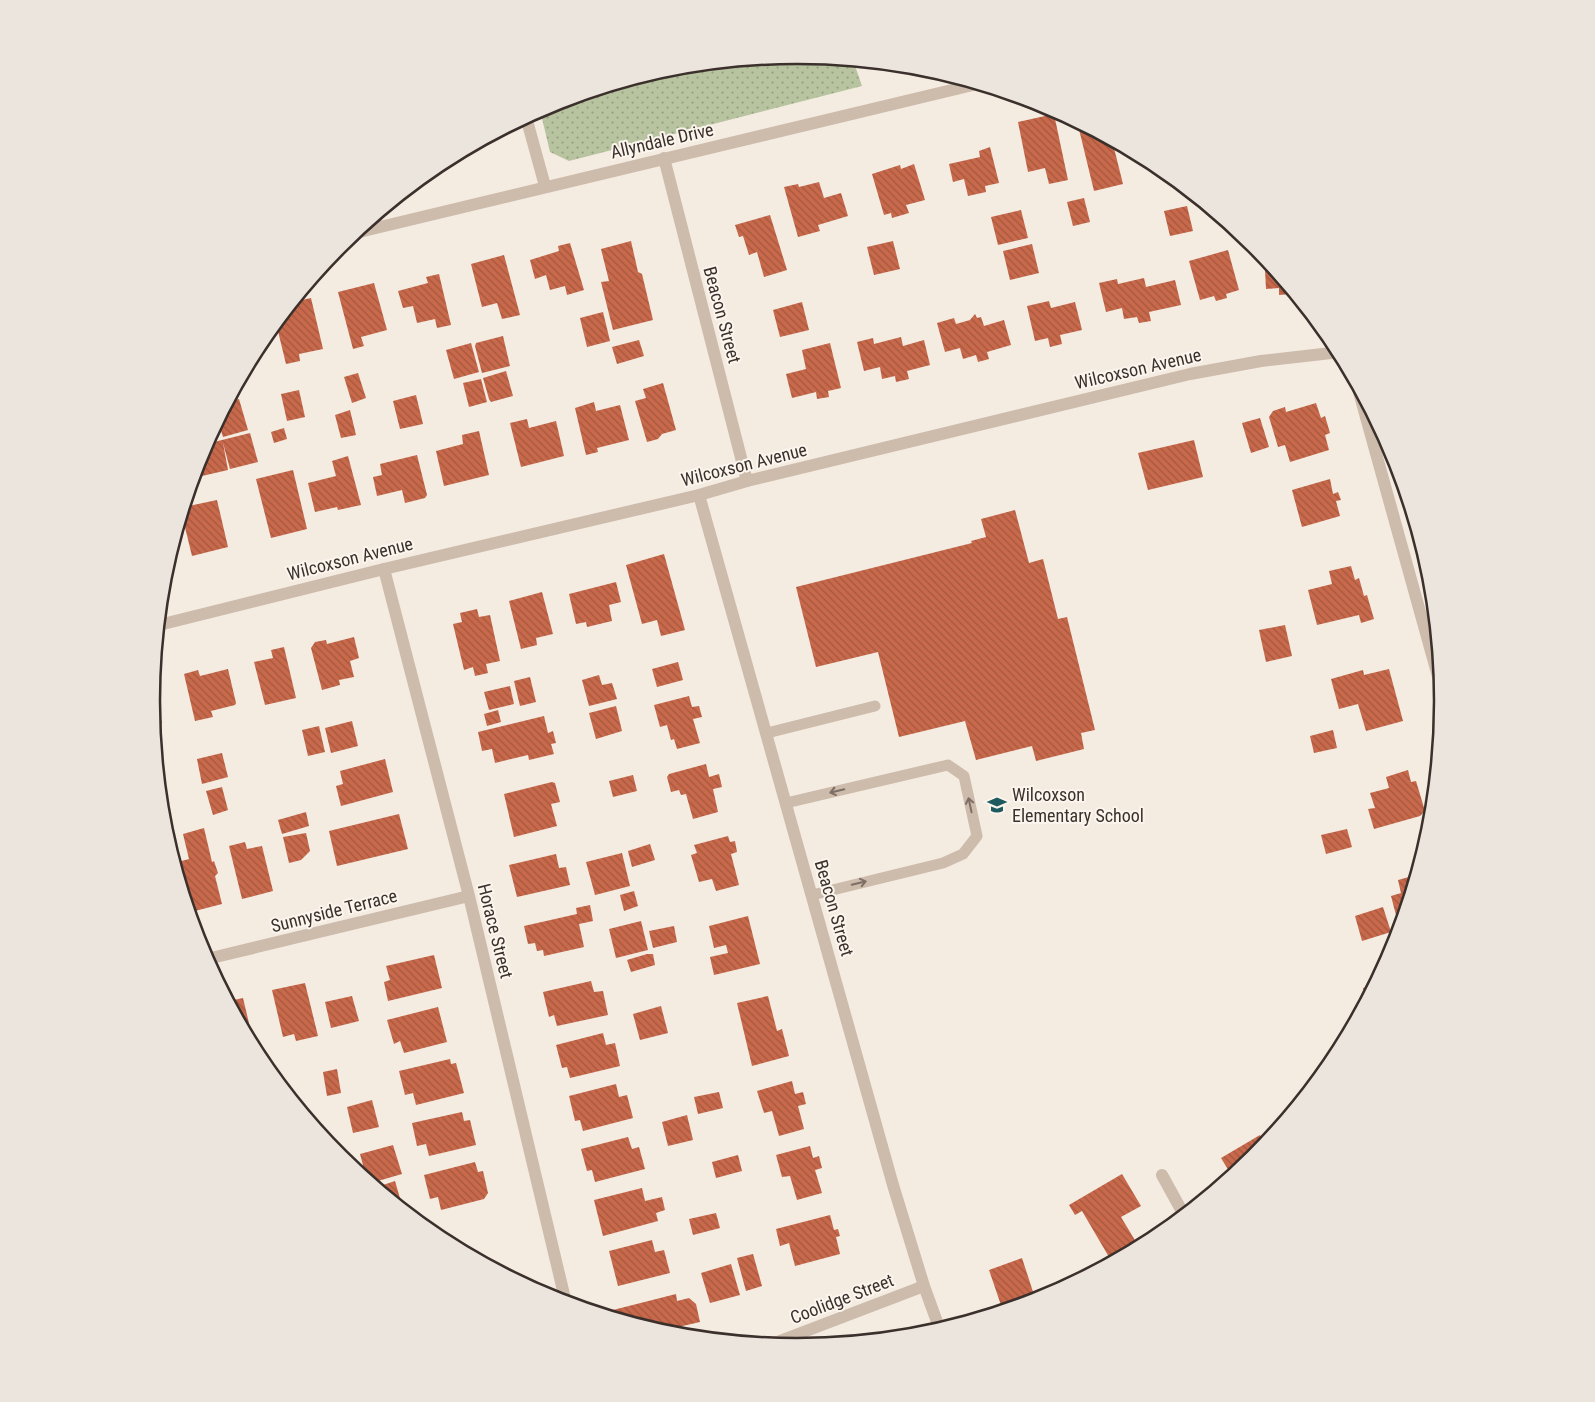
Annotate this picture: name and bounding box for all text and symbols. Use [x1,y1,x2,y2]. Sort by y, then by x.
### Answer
street label: Allyndale Drive [608,118,715,163]
street label: Beacon Street [699,264,745,366]
street label: Wilcoxson Avenue [1073,344,1203,393]
street label: Wilcoxson Avenue [679,439,809,490]
street label: Wilcoxson Avenue [285,533,415,584]
place label: Wilcoxson Elementary School [1012,784,1144,826]
one-way arrow [830,787,846,796]
school or university icon: Wilcoxson Elementary School [986,794,1008,816]
one-way arrow [965,797,974,813]
street label: Beacon Street [811,857,858,958]
one-way arrow [851,878,867,887]
street label: Horace Street [474,881,517,980]
street label: Sunnyside Terrace [269,885,399,936]
street label: Coolidge Street [787,1269,897,1328]

